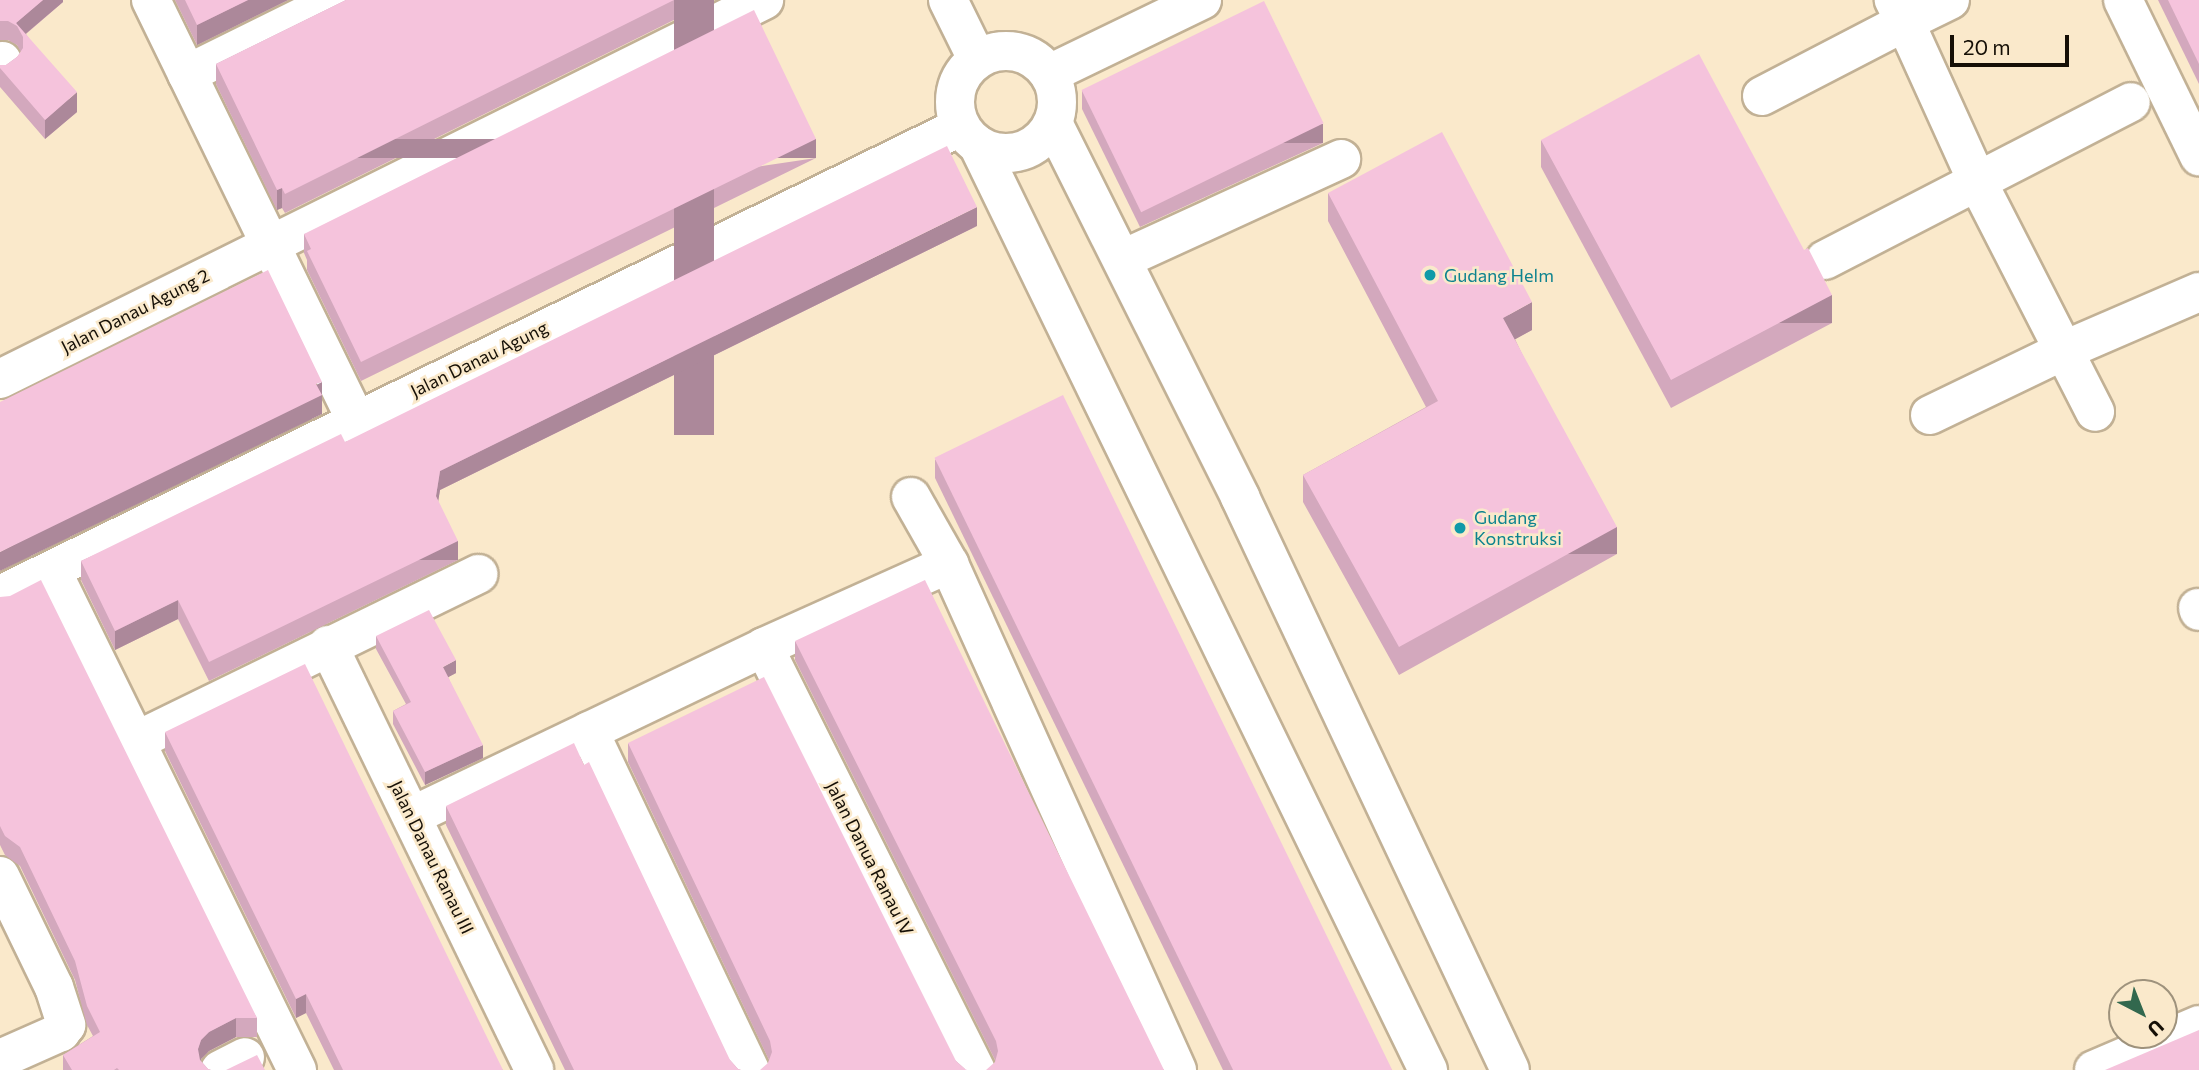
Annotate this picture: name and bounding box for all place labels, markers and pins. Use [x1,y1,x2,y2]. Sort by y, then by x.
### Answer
place label: Gudang Helm [1444,264,1554,286]
marker: Gudang Helm [1422,267,1438,283]
place label: Gudang Konstruksi [1474,507,1562,550]
marker: Gudang Konstruksi [1452,520,1468,536]

